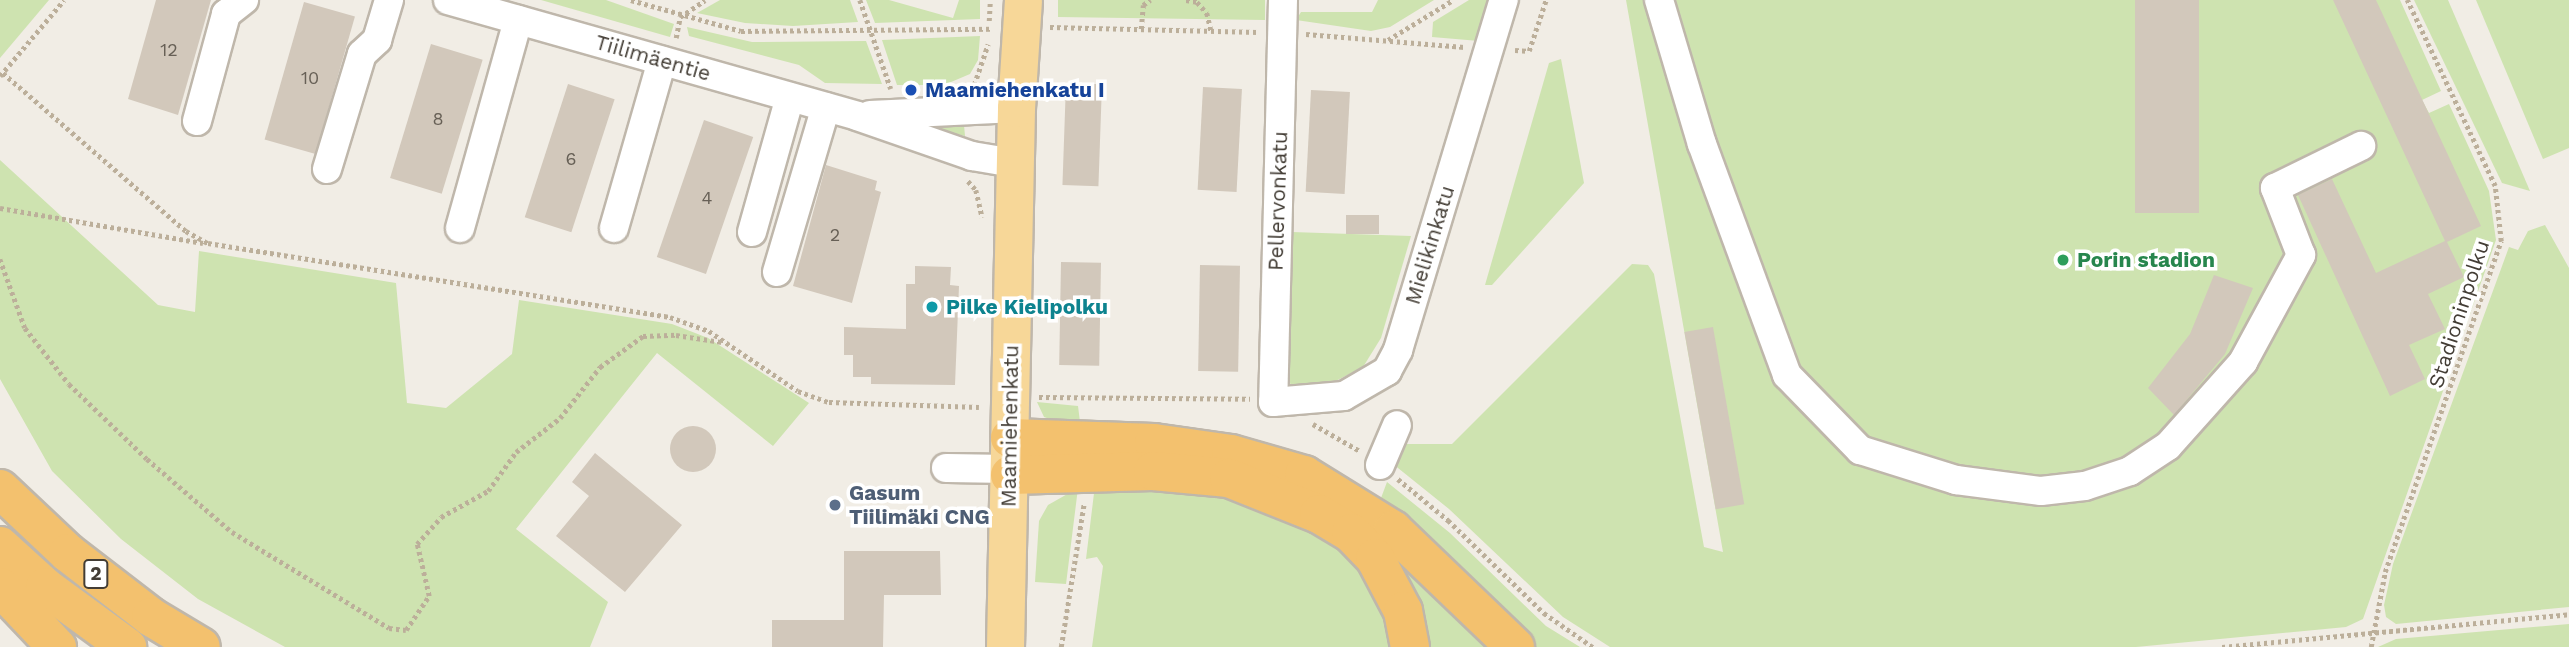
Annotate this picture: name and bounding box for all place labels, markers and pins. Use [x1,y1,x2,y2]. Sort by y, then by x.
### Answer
place label: Maamiehenkatu I [925,77,1105,103]
marker: Maamiehenkatu I [903,82,919,98]
place label: Porin stadion [2077,247,2215,273]
marker: Porin stadion [2055,252,2071,268]
place label: Pilke Kielipolku [946,294,1108,320]
marker: Pilke Kielipolku [924,299,940,315]
place label: Gasum Tiilimäki CNG [849,480,990,530]
marker: Gasum Tiilimäki CNG [827,497,843,513]

